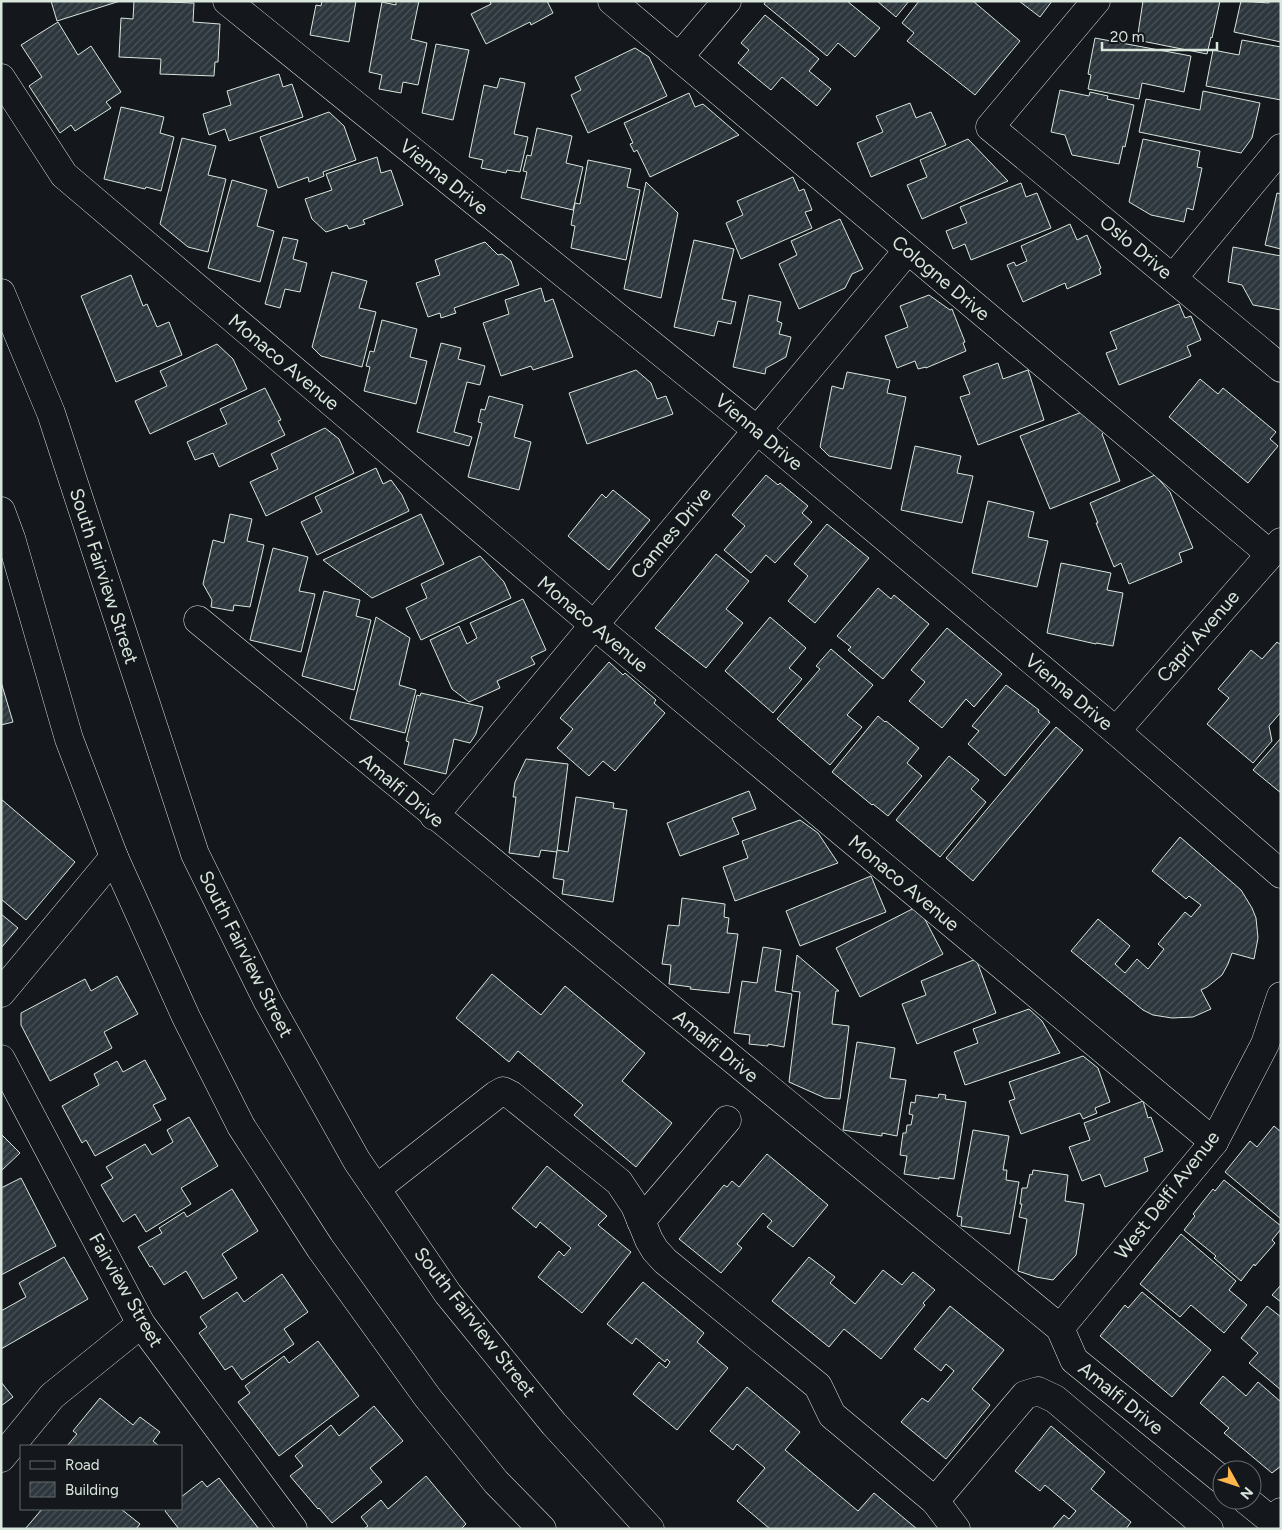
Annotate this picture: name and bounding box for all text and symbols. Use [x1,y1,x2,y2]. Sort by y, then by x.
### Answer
scale bar [1102,20,1217,52]
text: 20 m [1110,28,1144,46]
street label: Vienna Drive [395,134,493,220]
street label: Oslo Drive [1095,210,1177,284]
street label: Cologne Drive [887,230,995,326]
street label: Monaco Avenue [224,309,344,415]
street label: Vienna Drive [710,389,808,475]
street label: Cannes Drive [626,483,716,583]
street label: South Fairview Street [65,485,143,667]
street label: Monaco Avenue [533,571,653,677]
street label: Capri Avenue [1152,585,1244,687]
street label: Vienna Drive [1020,649,1118,735]
street label: Amalfi Drive [355,748,449,832]
street label: Monaco Avenue [844,830,964,936]
street label: South Fairview Street [194,867,298,1041]
street label: Amalfi Drive [669,1005,763,1087]
street label: West Delfi Avenue [1110,1126,1224,1264]
street label: Fairview Street [84,1229,168,1351]
street label: South Fairview Street [409,1243,541,1401]
street label: Amalfi Drive [1074,1357,1168,1439]
legend [20,1445,182,1510]
text: Road [65,1456,100,1474]
north arrow [1212,1460,1262,1510]
text: Building [65,1481,119,1499]
text: N [1237,1483,1257,1503]

